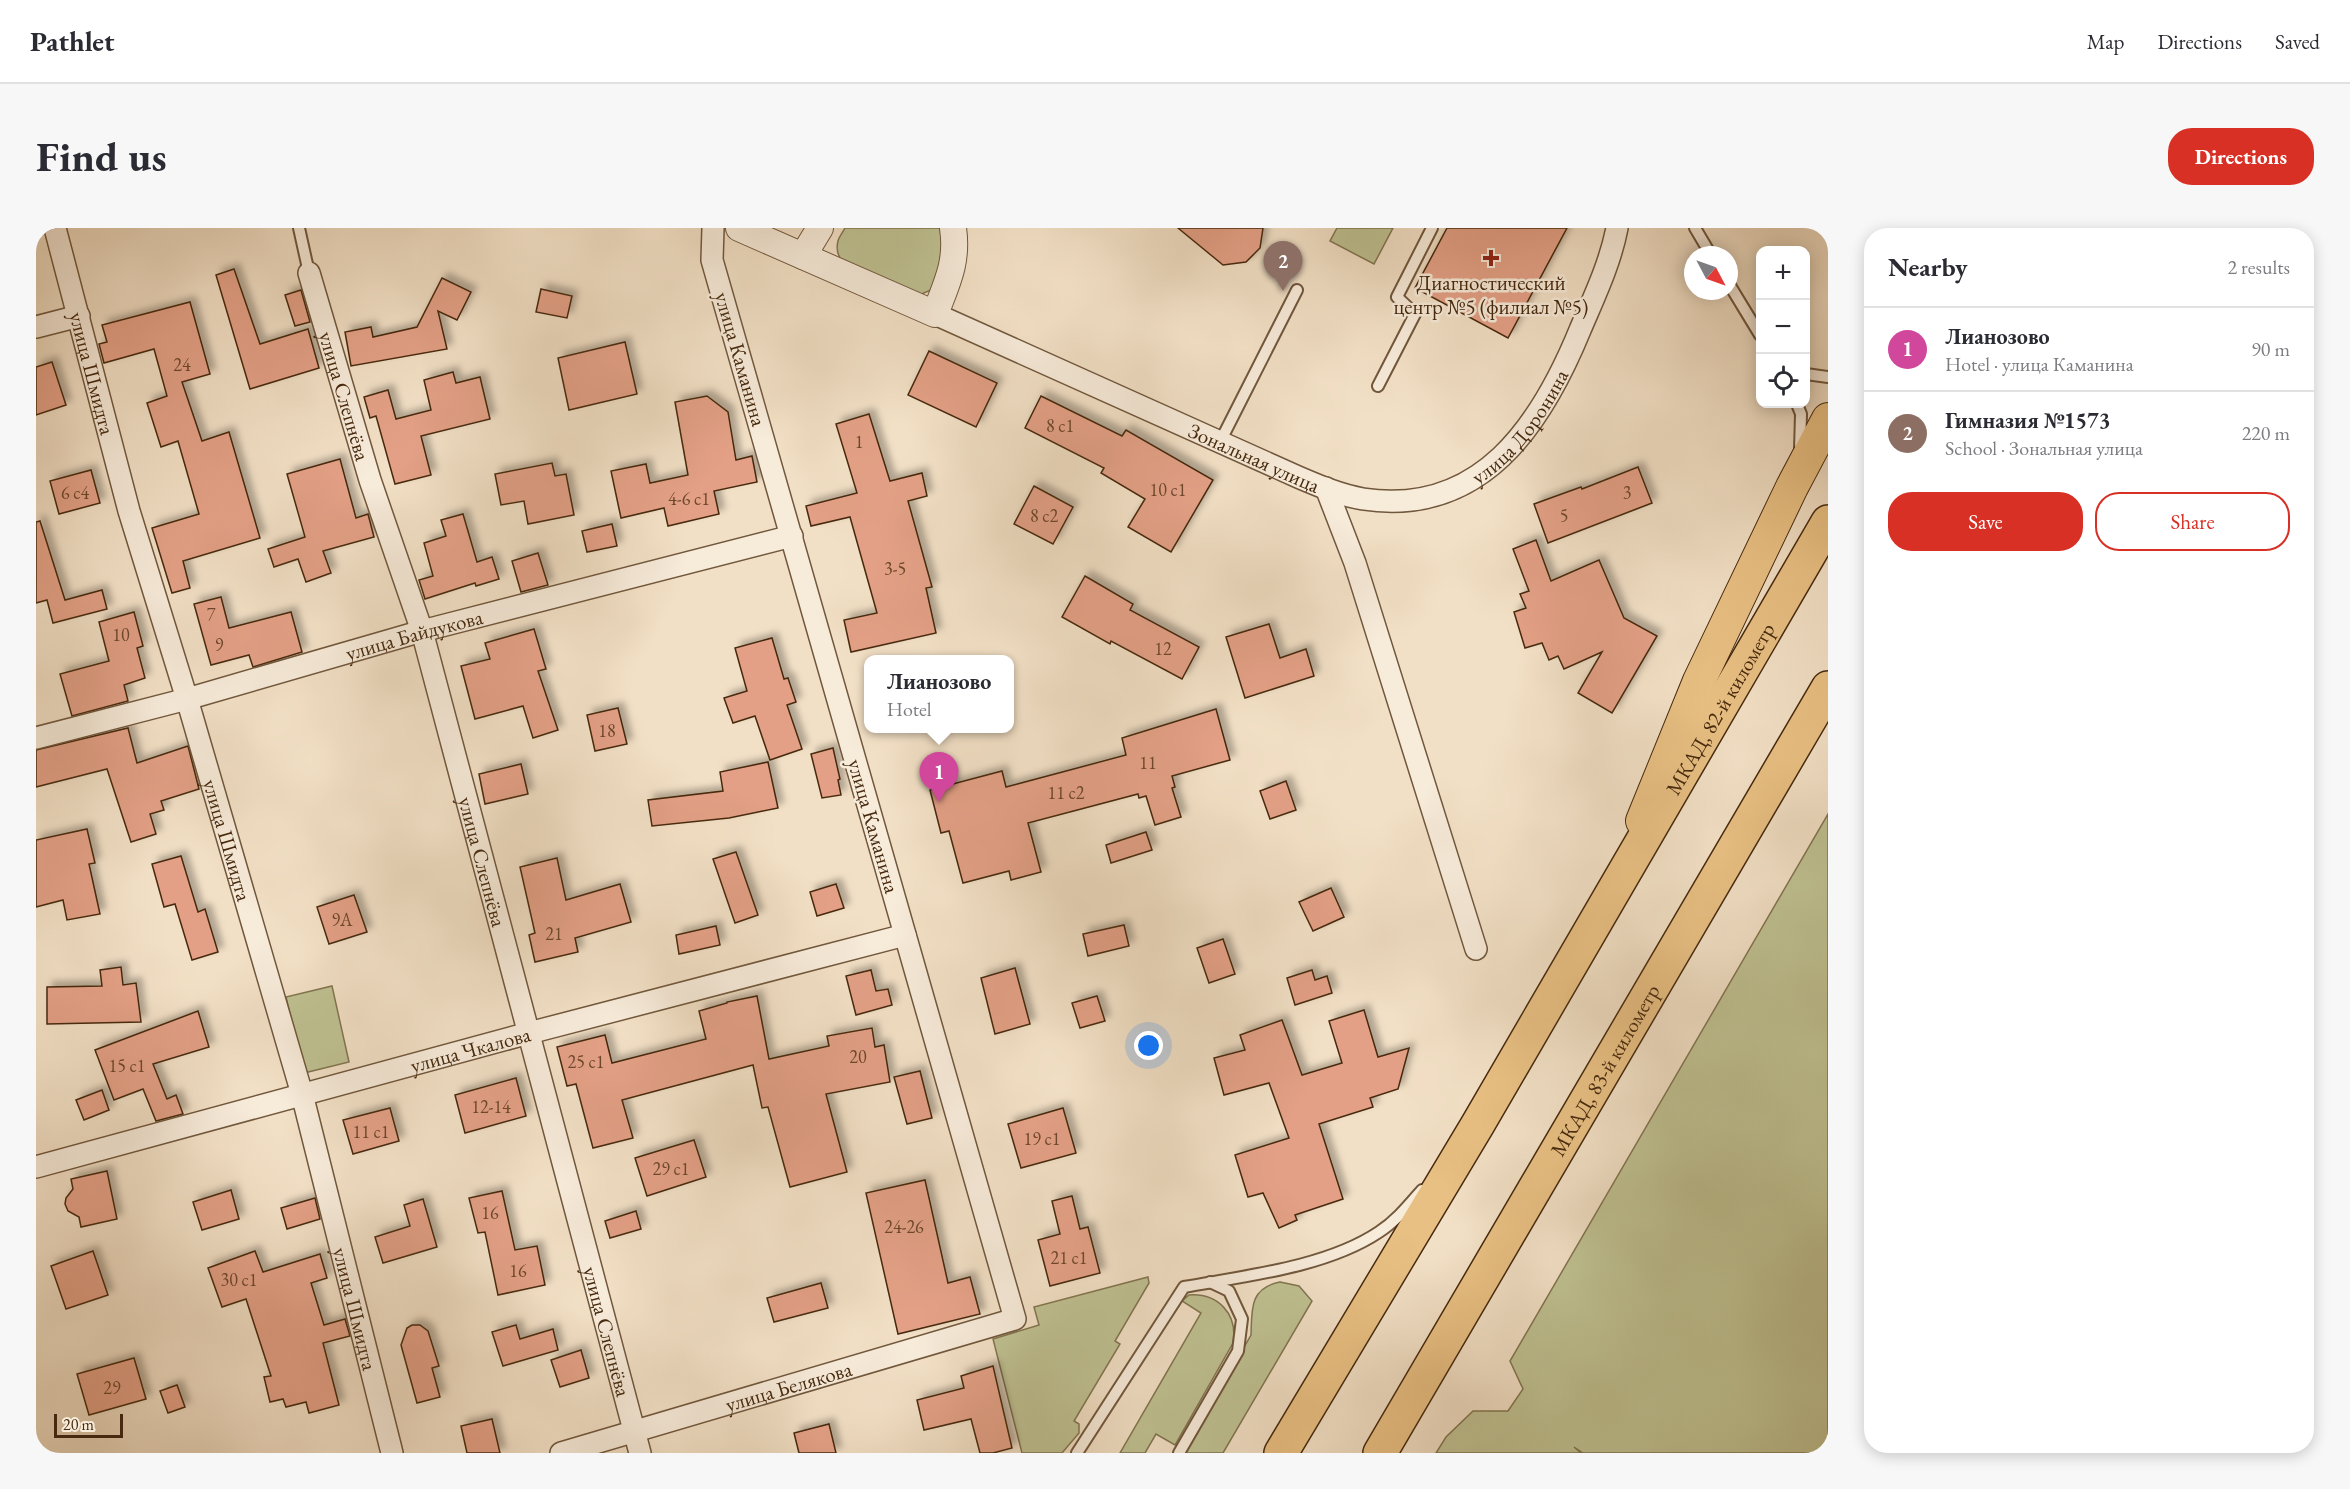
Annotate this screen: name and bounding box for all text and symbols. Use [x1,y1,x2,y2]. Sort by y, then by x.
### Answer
text: Pathlet [30,23,114,59]
text: Map [2087,28,2124,55]
text: Directions [2157,28,2242,55]
text: Saved [2275,28,2320,55]
button: Directions [2168,128,2314,185]
text: Find us [36,129,167,184]
pin: 2 [1264,242,1302,291]
north arrow [1684,246,1738,300]
map controls [1756,246,1810,408]
button: + [1756,246,1810,300]
marker: Диагностический центр №5 (филиал №5) [1482,249,1500,267]
text: Nearby [1888,250,1968,284]
text: 2 results [2227,254,2290,280]
place label: Диагностический центр №5 (филиал №5) [1394,269,1588,320]
street label: улица Каманина [709,289,773,430]
button: − [1756,300,1810,354]
street label: улица Шмидта [64,309,122,438]
text: Лианозово [1945,322,2050,351]
street label: улица Слепнёва [313,328,377,464]
text: 1 [1902,336,1913,362]
text: 90 m [2251,336,2290,362]
text: Hotel · улица Каманина [1945,351,2134,377]
house number: 24 [173,353,191,376]
button: locate [1756,354,1810,408]
street label: улица Доронина [1466,364,1574,490]
text: Гимназия №1573 [1945,406,2110,435]
house number: 8 с1 [1046,414,1074,437]
street label: Зональная улица [1185,416,1324,498]
text: 2 [1902,420,1913,446]
text: 220 m [2242,420,2290,446]
house number: 1 [855,430,863,453]
text: School · Зональная улица [1945,435,2143,461]
house number: 10 с1 [1150,478,1186,501]
house number: 6 с4 [61,481,89,504]
house number: 3 [1623,481,1631,504]
house number: 4-6 с1 [668,487,710,510]
button: Save [1888,492,2083,551]
button: Share [2095,492,2290,551]
house number: 8 с2 [1030,504,1058,527]
house number: 5 [1560,504,1568,527]
house number: 3-5 [884,557,906,580]
street label: улица Байдукова [342,602,486,666]
house number: 7 [207,603,216,626]
street label: МКАД, 82-й километр [1659,618,1780,800]
house number: 10 [112,623,130,646]
house number: 9 [215,633,224,656]
house number: 12 [1154,637,1172,660]
popup [864,655,1014,733]
text: Лианозово [887,667,991,696]
text: Hotel [887,696,932,722]
house number: 18 [598,719,616,742]
house number: 11 [1139,751,1157,774]
pin: 1 [920,752,958,802]
street label: улица Каманина [842,756,906,897]
street label: улица Шмидта [197,776,259,905]
house number: 11 с2 [1048,781,1085,804]
street label: улица Слепнёва [453,794,513,930]
house number: 9А [331,908,353,931]
house number: 21 [545,922,563,945]
street label: МКАД, 83-й километр [1544,979,1665,1161]
street label: улица Чкалова [407,1020,534,1078]
your location [1134,1031,1163,1060]
house number: 20 [849,1045,867,1068]
house number: 25 с1 [568,1050,604,1073]
house number: 15 с1 [109,1054,145,1077]
house number: 12-14 [471,1095,511,1118]
house number: 11 с1 [353,1120,389,1143]
house number: 19 с1 [1024,1127,1060,1150]
house number: 29 с1 [653,1157,689,1180]
house number: 16 [481,1201,499,1224]
house number: 24-26 [884,1215,924,1238]
street label: улица Шмидта [327,1244,384,1374]
house number: 21 с1 [1051,1246,1087,1269]
house number: 16 [509,1259,527,1282]
street label: улица Слепнёва [578,1263,638,1400]
house number: 30 с1 [221,1268,257,1291]
street label: улица Белякова [722,1354,855,1417]
house number: 29 [103,1376,121,1399]
scale bar [54,1411,123,1438]
text: 20 m [63,1414,94,1435]

